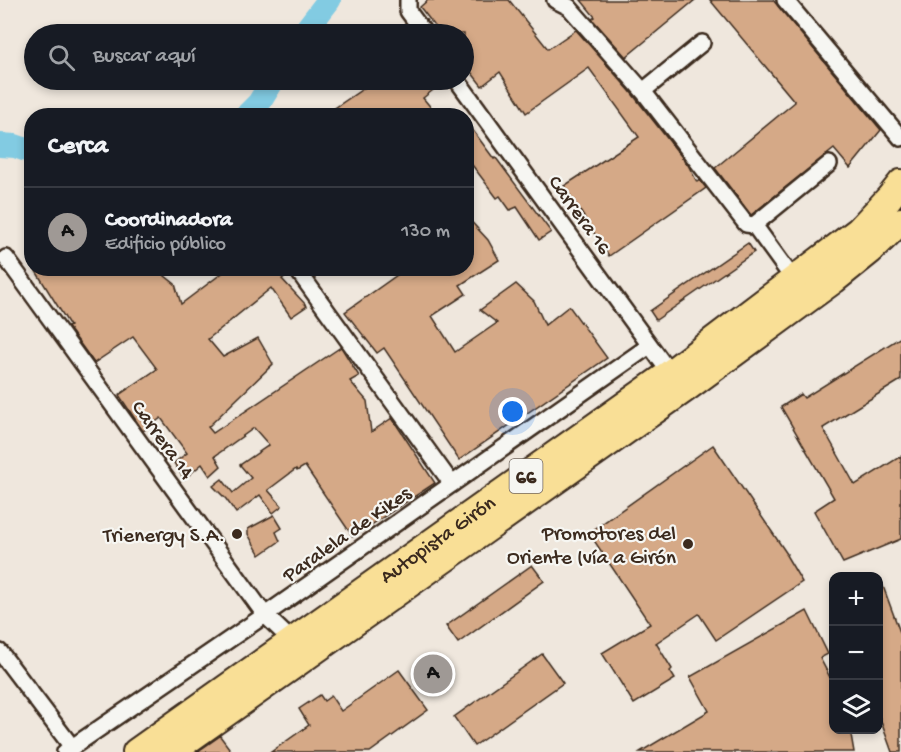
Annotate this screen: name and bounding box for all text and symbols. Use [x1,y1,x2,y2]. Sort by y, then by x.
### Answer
search box [24,24,474,90]
icon: search [45,41,78,74]
text: Buscar aquí [93,44,196,70]
text: Cerca [48,132,108,163]
street label: Carrera 16 [541,172,616,261]
text: Coordinadora [105,208,232,234]
text: A [62,221,73,244]
text: 130 m [401,221,450,244]
text: Edificio público [105,234,226,257]
street label: Carrera 14 [124,397,198,485]
your location [498,397,527,426]
road number: 66 [510,459,542,493]
street label: Paralela de Kikes [278,482,418,590]
street label: Autopista Girón [376,492,502,591]
place label: Promotores del Oriente (vía a Girón [507,523,676,572]
place label: Trienergy S.A. [102,525,225,550]
marker: Trienergy S.A. [230,527,244,541]
marker: Promotores del Oriente (vía a Girón [681,537,695,551]
map controls [829,572,883,734]
button: + [829,572,883,626]
button: − [829,626,883,680]
pin: A [414,652,452,696]
button: layers [829,680,883,734]

